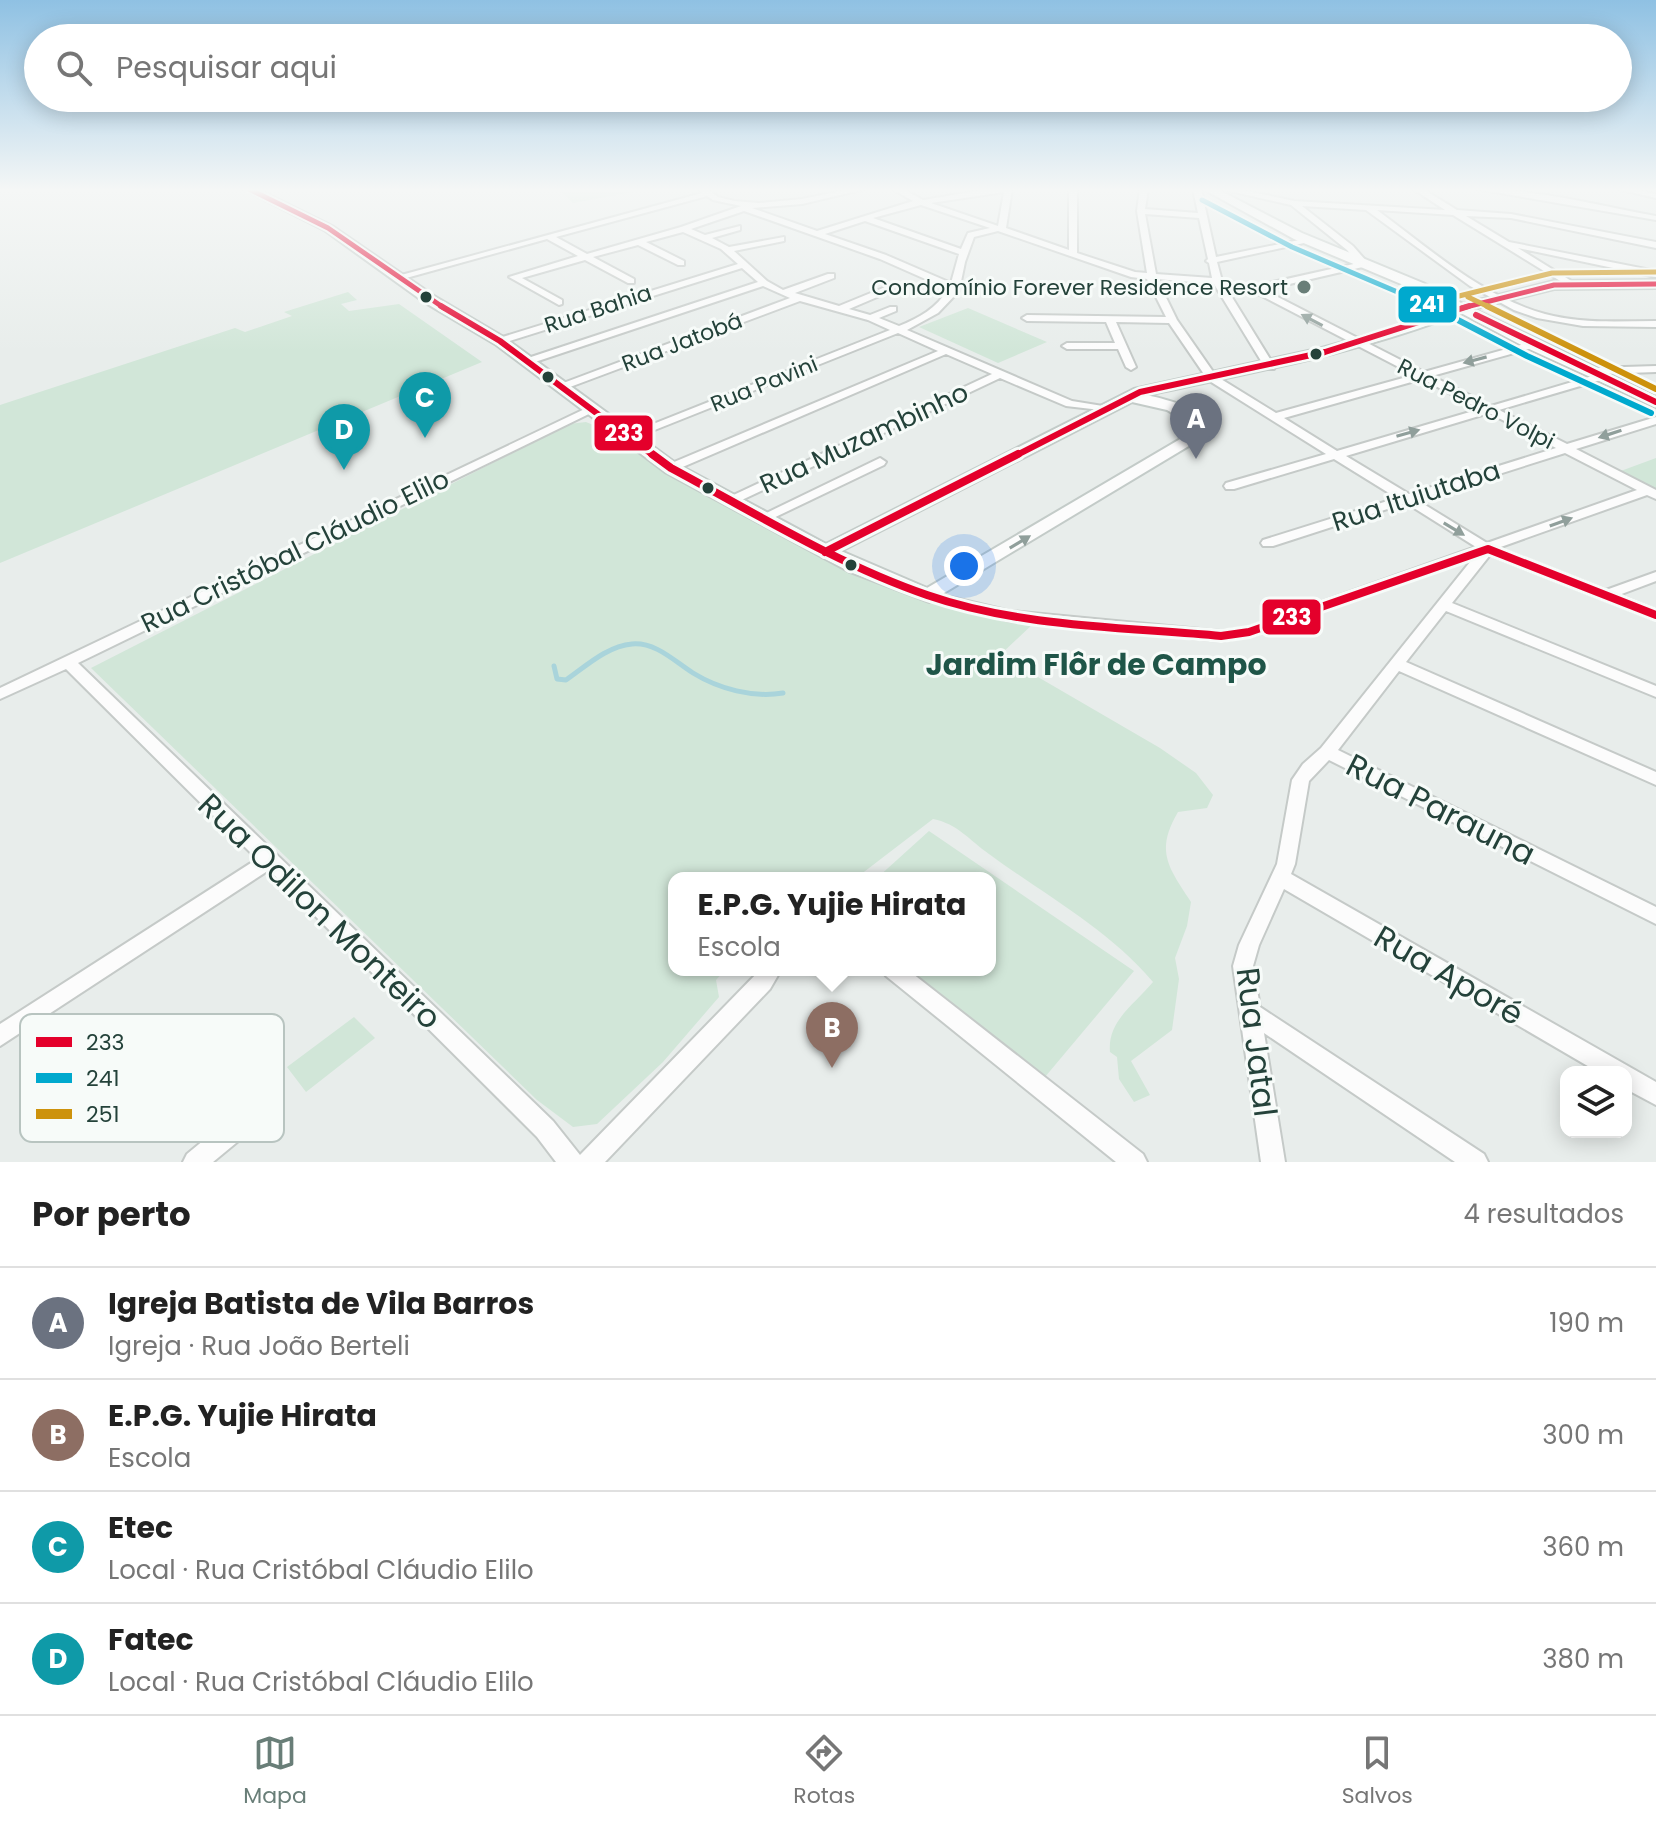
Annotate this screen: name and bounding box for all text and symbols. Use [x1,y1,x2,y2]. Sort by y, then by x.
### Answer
search box [24,24,1632,112]
icon: search [52,46,96,90]
text: Pesquisar aqui [116,46,337,89]
place label: Condomínio Forever Residence Resort [871,272,1288,303]
street label: Rua Bahia [540,277,656,341]
marker: Condomínio Forever Residence Resort [1295,278,1313,296]
line badge: 241 [1397,285,1458,324]
unlabelled marker [418,289,434,305]
text: 241 [1409,289,1445,320]
street label: Rua Jatobá [617,305,747,379]
one-way arrow [1301,313,1324,327]
unlabelled marker [1308,346,1324,362]
street label: Rua Pavini [706,348,822,420]
street label: Rua Pedro Volpi [1392,351,1560,457]
one-way arrow [1462,354,1487,366]
unlabelled marker [540,369,556,385]
pin: C [399,372,451,438]
street label: Rua Muzambinho [754,374,974,502]
pin: A [1170,393,1222,459]
pin: D [318,404,370,470]
line badge: 233 [593,414,654,452]
text: 233 [604,418,644,449]
one-way arrow [1397,426,1421,439]
one-way arrow [1598,429,1622,441]
street label: Rua Ituiutaba [1327,452,1505,540]
street label: Rua Cristóbal Cláudio Elilo [135,461,455,641]
unlabelled marker [700,480,716,496]
one-way arrow [1549,515,1573,528]
one-way arrow [1442,522,1465,536]
one-way arrow [1009,535,1031,549]
your location [944,546,984,586]
unlabelled marker [843,557,859,573]
line badge: 233 [1261,598,1322,636]
text: 233 [1272,602,1312,633]
district label: Jardim Flôr de Campo [925,643,1267,686]
street label: Rua Parauna [1339,742,1543,876]
street label: Rua Odilon Monteiro [188,783,452,1039]
popup [668,872,996,976]
text: E.P.G. Yujie Hirata [698,883,966,926]
street label: Rua Aporé [1366,914,1532,1036]
text: Escola [698,929,781,965]
street label: Rua Jatal [1226,965,1288,1119]
pin: B [806,1002,858,1068]
legend [20,1014,284,1142]
text: 233 [86,1027,125,1058]
text: 241 [86,1063,120,1094]
map controls [1560,1066,1632,1138]
button: layers [1560,1066,1632,1138]
text: 251 [86,1099,120,1130]
text: Por perto [32,1190,191,1238]
text: 4 resultados [1463,1196,1624,1232]
text: Igreja Batista de Vila Barros [108,1282,534,1325]
text: A [48,1305,68,1341]
text: 190 m [1549,1305,1624,1341]
text: Igreja · Rua João Berteli [108,1328,410,1364]
text: E.P.G. Yujie Hirata [108,1394,377,1437]
text: B [49,1417,67,1453]
text: 300 m [1542,1417,1624,1453]
text: Escola [108,1440,191,1476]
text: Etec [108,1506,173,1549]
text: C [48,1529,68,1565]
text: 360 m [1542,1529,1624,1565]
text: Local · Rua Cristóbal Cláudio Elilo [108,1552,534,1588]
text: Fatec [108,1618,194,1661]
text: D [49,1641,67,1677]
text: 380 m [1542,1641,1624,1677]
text: Local · Rua Cristóbal Cláudio Elilo [108,1664,534,1700]
tab: Mapa [243,1731,307,1812]
tab: Rotas [793,1731,855,1812]
tab: Salvos [1342,1731,1413,1812]

